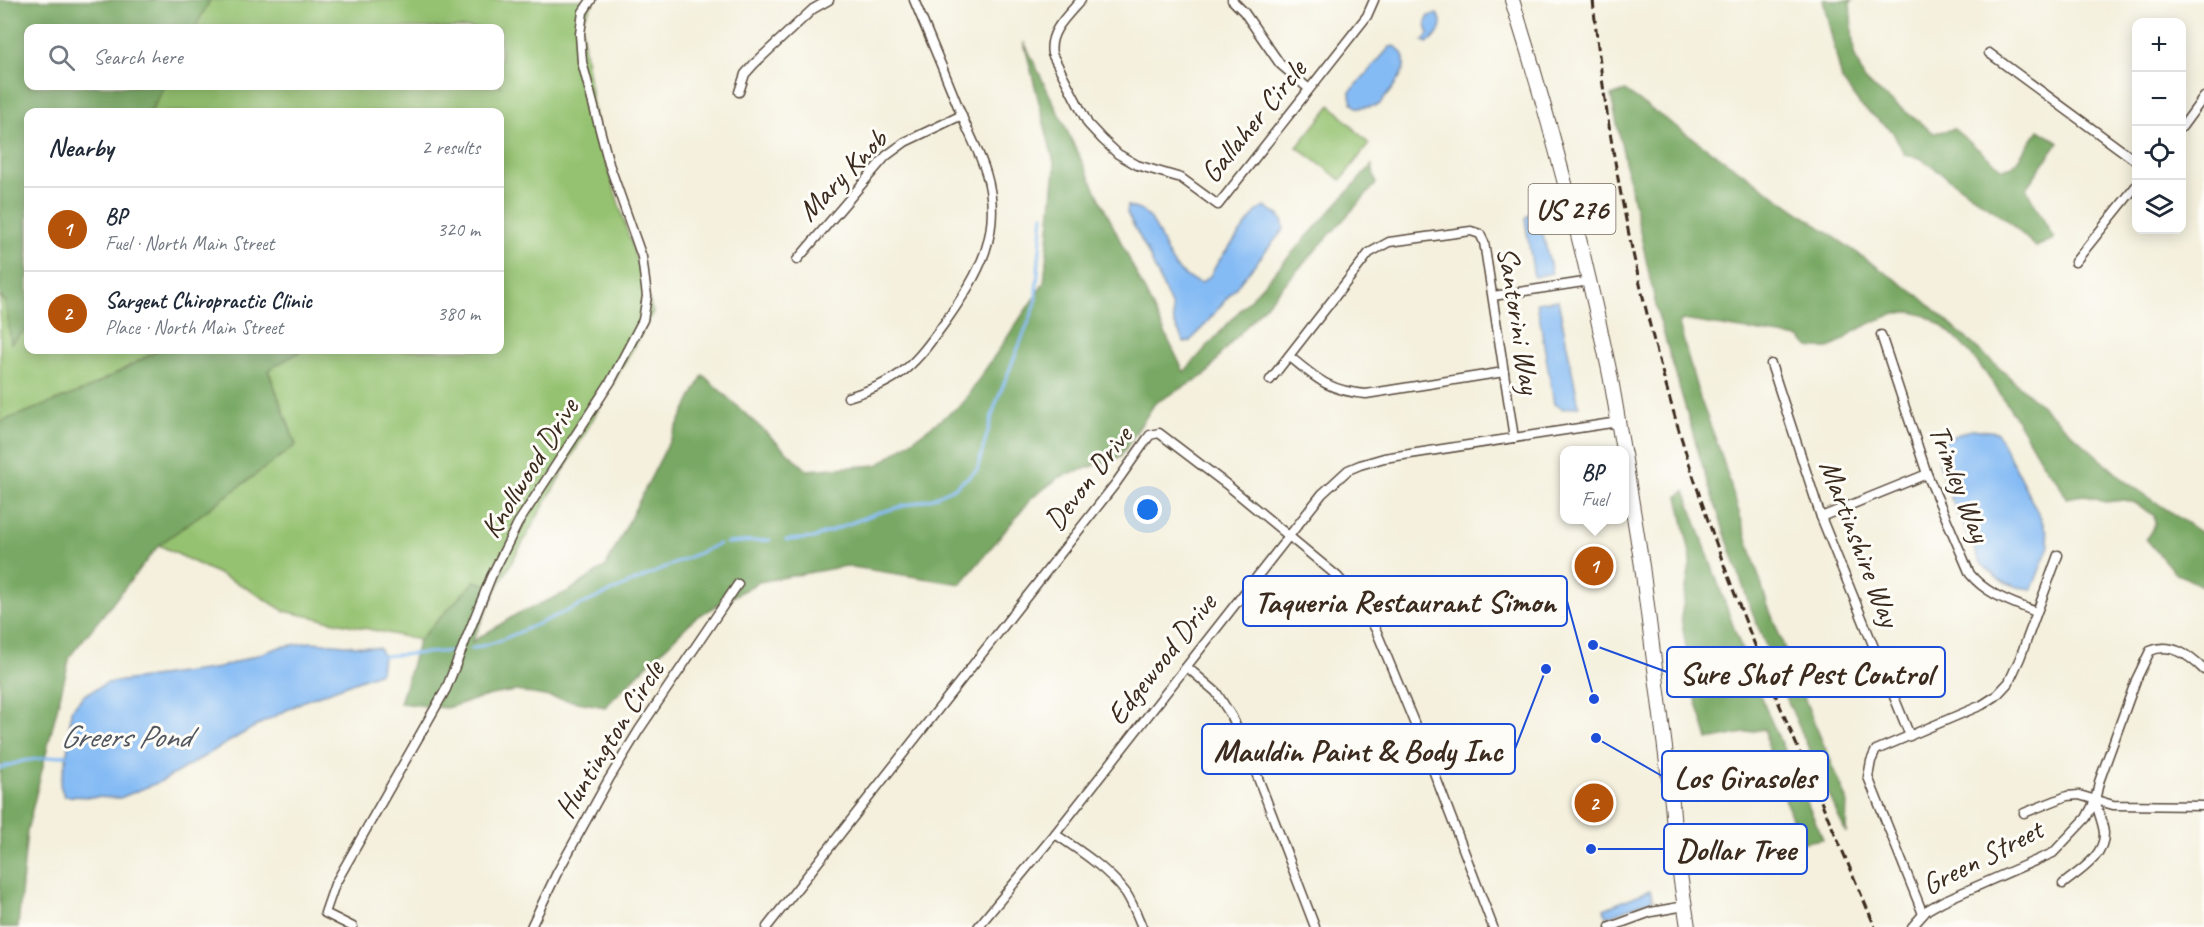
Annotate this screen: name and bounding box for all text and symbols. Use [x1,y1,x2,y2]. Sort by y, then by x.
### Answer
map controls [2132,18,2186,234]
button: + [2132,18,2186,72]
search box [24,24,504,90]
icon: search [45,41,78,74]
text: Search here [93,43,183,71]
street label: Gallaher Circle [1192,50,1316,190]
button: − [2132,72,2186,126]
street label: Mary Knob [789,119,897,229]
button: locate [2132,126,2186,180]
text: Nearby [48,131,113,164]
text: 2 results [421,135,480,160]
button: layers [2132,180,2186,234]
road number: US 276 [1528,184,1616,234]
text: BP [105,203,127,231]
text: 1 [63,217,72,242]
text: 320 m [437,217,480,242]
text: Fuel · North Main Street [105,231,274,256]
street label: Santorini Way [1489,244,1550,398]
text: Sargent Chiropractic Clinic [105,287,312,315]
text: 2 [63,301,72,326]
text: 380 m [437,301,480,326]
text: Place · North Main Street [105,315,283,340]
street label: Knollwood Drive [471,389,588,545]
street label: Devon Drive [1035,416,1142,538]
street label: Trimley Way [1920,419,2000,549]
popup [1560,446,1629,524]
street label: Martinshire Way [1811,454,1910,634]
text: BP [1581,459,1603,487]
text: Fuel [1581,487,1608,512]
your location [1133,495,1162,524]
pin: 1 [1574,544,1614,588]
callout: Taqueria Restaurant Simon [1243,576,1567,626]
text: Taqueria Restaurant Simon [1254,581,1558,622]
street label: Edgewood Drive [1098,584,1226,733]
callout: Sure Shot Pest Control [1667,647,1945,697]
street label: Huntington Circle [546,651,674,825]
text: Sure Shot Pest Control [1679,653,1939,694]
water label: Greers Pond [60,716,200,757]
callout: Mauldin Paint & Body Inc [1202,724,1515,774]
text: Mauldin Paint & Body Inc [1213,730,1505,771]
callout: Los Girasoles [1662,751,1828,801]
text: Los Girasoles [1674,757,1820,798]
pin: 2 [1574,780,1614,826]
street label: Green Street [1915,809,2051,904]
callout: Dollar Tree [1664,824,1807,874]
text: Dollar Tree [1676,829,1799,870]

